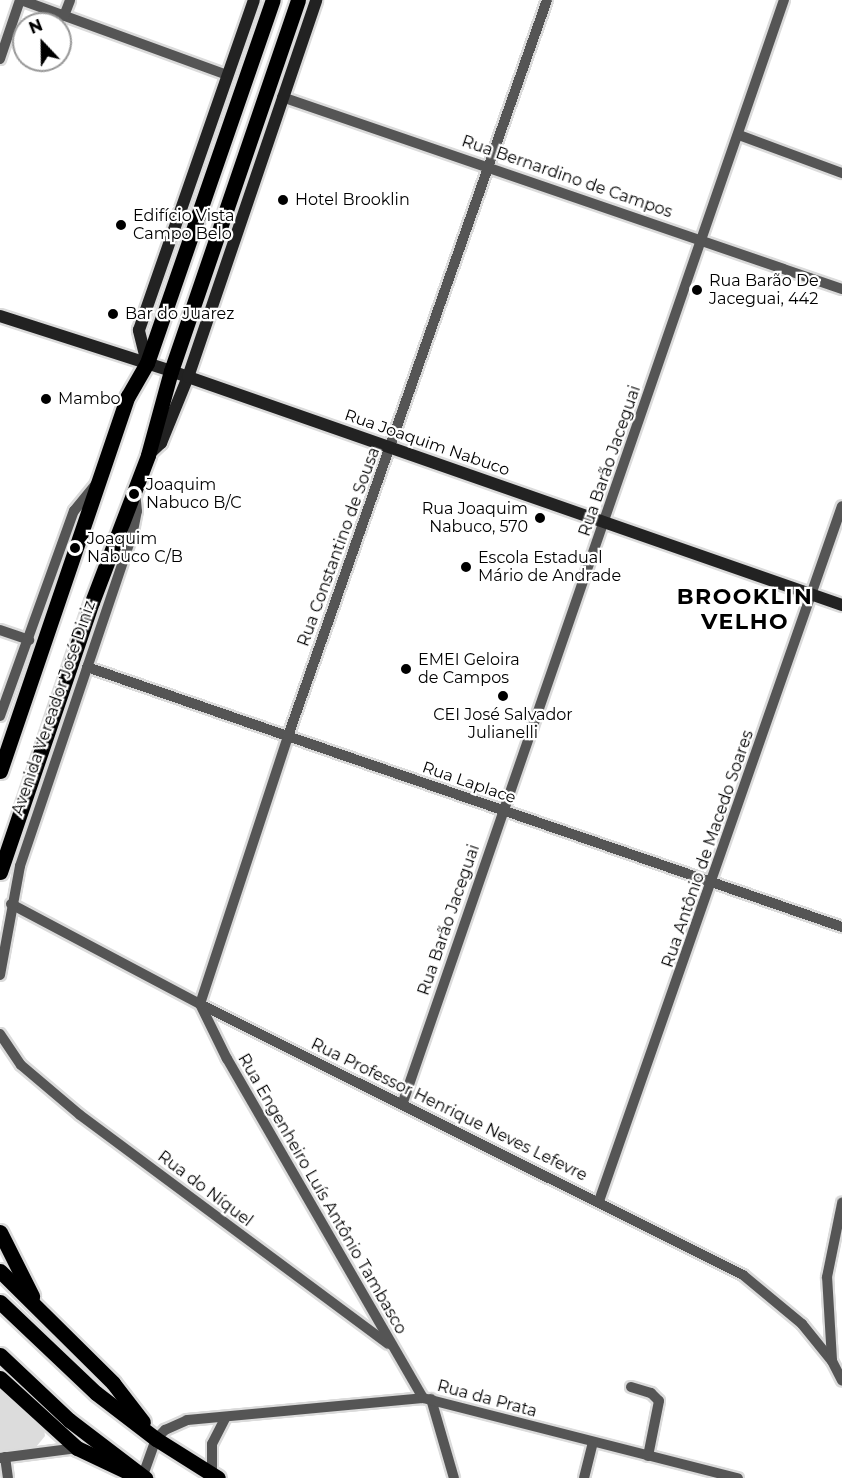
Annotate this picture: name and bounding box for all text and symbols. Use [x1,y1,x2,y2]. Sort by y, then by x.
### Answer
north arrow [12,12,72,72]
text: N [26,15,45,38]
street label: Rua Bernardino de Campos [459,132,675,222]
place label: Hotel Brooklin [295,190,410,210]
marker: Hotel Brooklin [276,193,290,207]
place label: Edifício Vista Campo Belo [133,206,234,244]
marker: Edifício Vista Campo Belo [114,218,128,232]
place label: Rua Barão De Jaceguai, 442 [709,271,819,309]
marker: Rua Barão De Jaceguai, 442 [690,283,704,297]
place label: Bar do Juarez [125,304,234,324]
marker: Bar do Juarez [106,307,120,321]
street label: Rua Barão Jaceguai [575,383,645,539]
place label: Mambo [58,389,121,409]
marker: Mambo [39,392,53,406]
street label: Rua Joaquim Nabuco [342,406,512,480]
street label: Rua Constantino de Sousa [294,445,384,649]
place label: Joaquim Nabuco B/C [146,475,242,513]
marker: Joaquim Nabuco B/C [127,487,141,501]
place label: Rua Joaquim Nabuco, 570 [422,499,528,537]
marker: Rua Joaquim Nabuco, 570 [533,511,547,525]
place label: Joaquim Nabuco C/B [87,529,183,567]
marker: Joaquim Nabuco C/B [68,541,82,555]
place label: Escola Estadual Mário de Andrade [478,548,621,586]
marker: Escola Estadual Mário de Andrade [459,560,473,574]
district label: BROOKLIN VELHO [677,583,813,634]
street label: Avenida Vereador José Diniz [8,598,100,818]
place label: EMEI Geloira de Campos [418,650,520,688]
marker: EMEI Geloira de Campos [399,662,413,676]
marker: CEI José Salvador Julianelli [496,689,510,703]
place label: CEI José Salvador Julianelli [433,705,573,743]
street label: Rua Antônio de Macedo Soares [658,728,758,970]
street label: Rua Laplace [420,758,518,808]
street label: Rua Barão Jaceguai [414,842,484,998]
street label: Rua Professor Henrique Neves Lefevre [308,1035,590,1185]
street label: Rua Engenheiro Luís Antônio Tambasco [234,1050,410,1338]
street label: Rua do Níquel [154,1147,256,1231]
street label: Rua da Prata [435,1376,539,1422]

